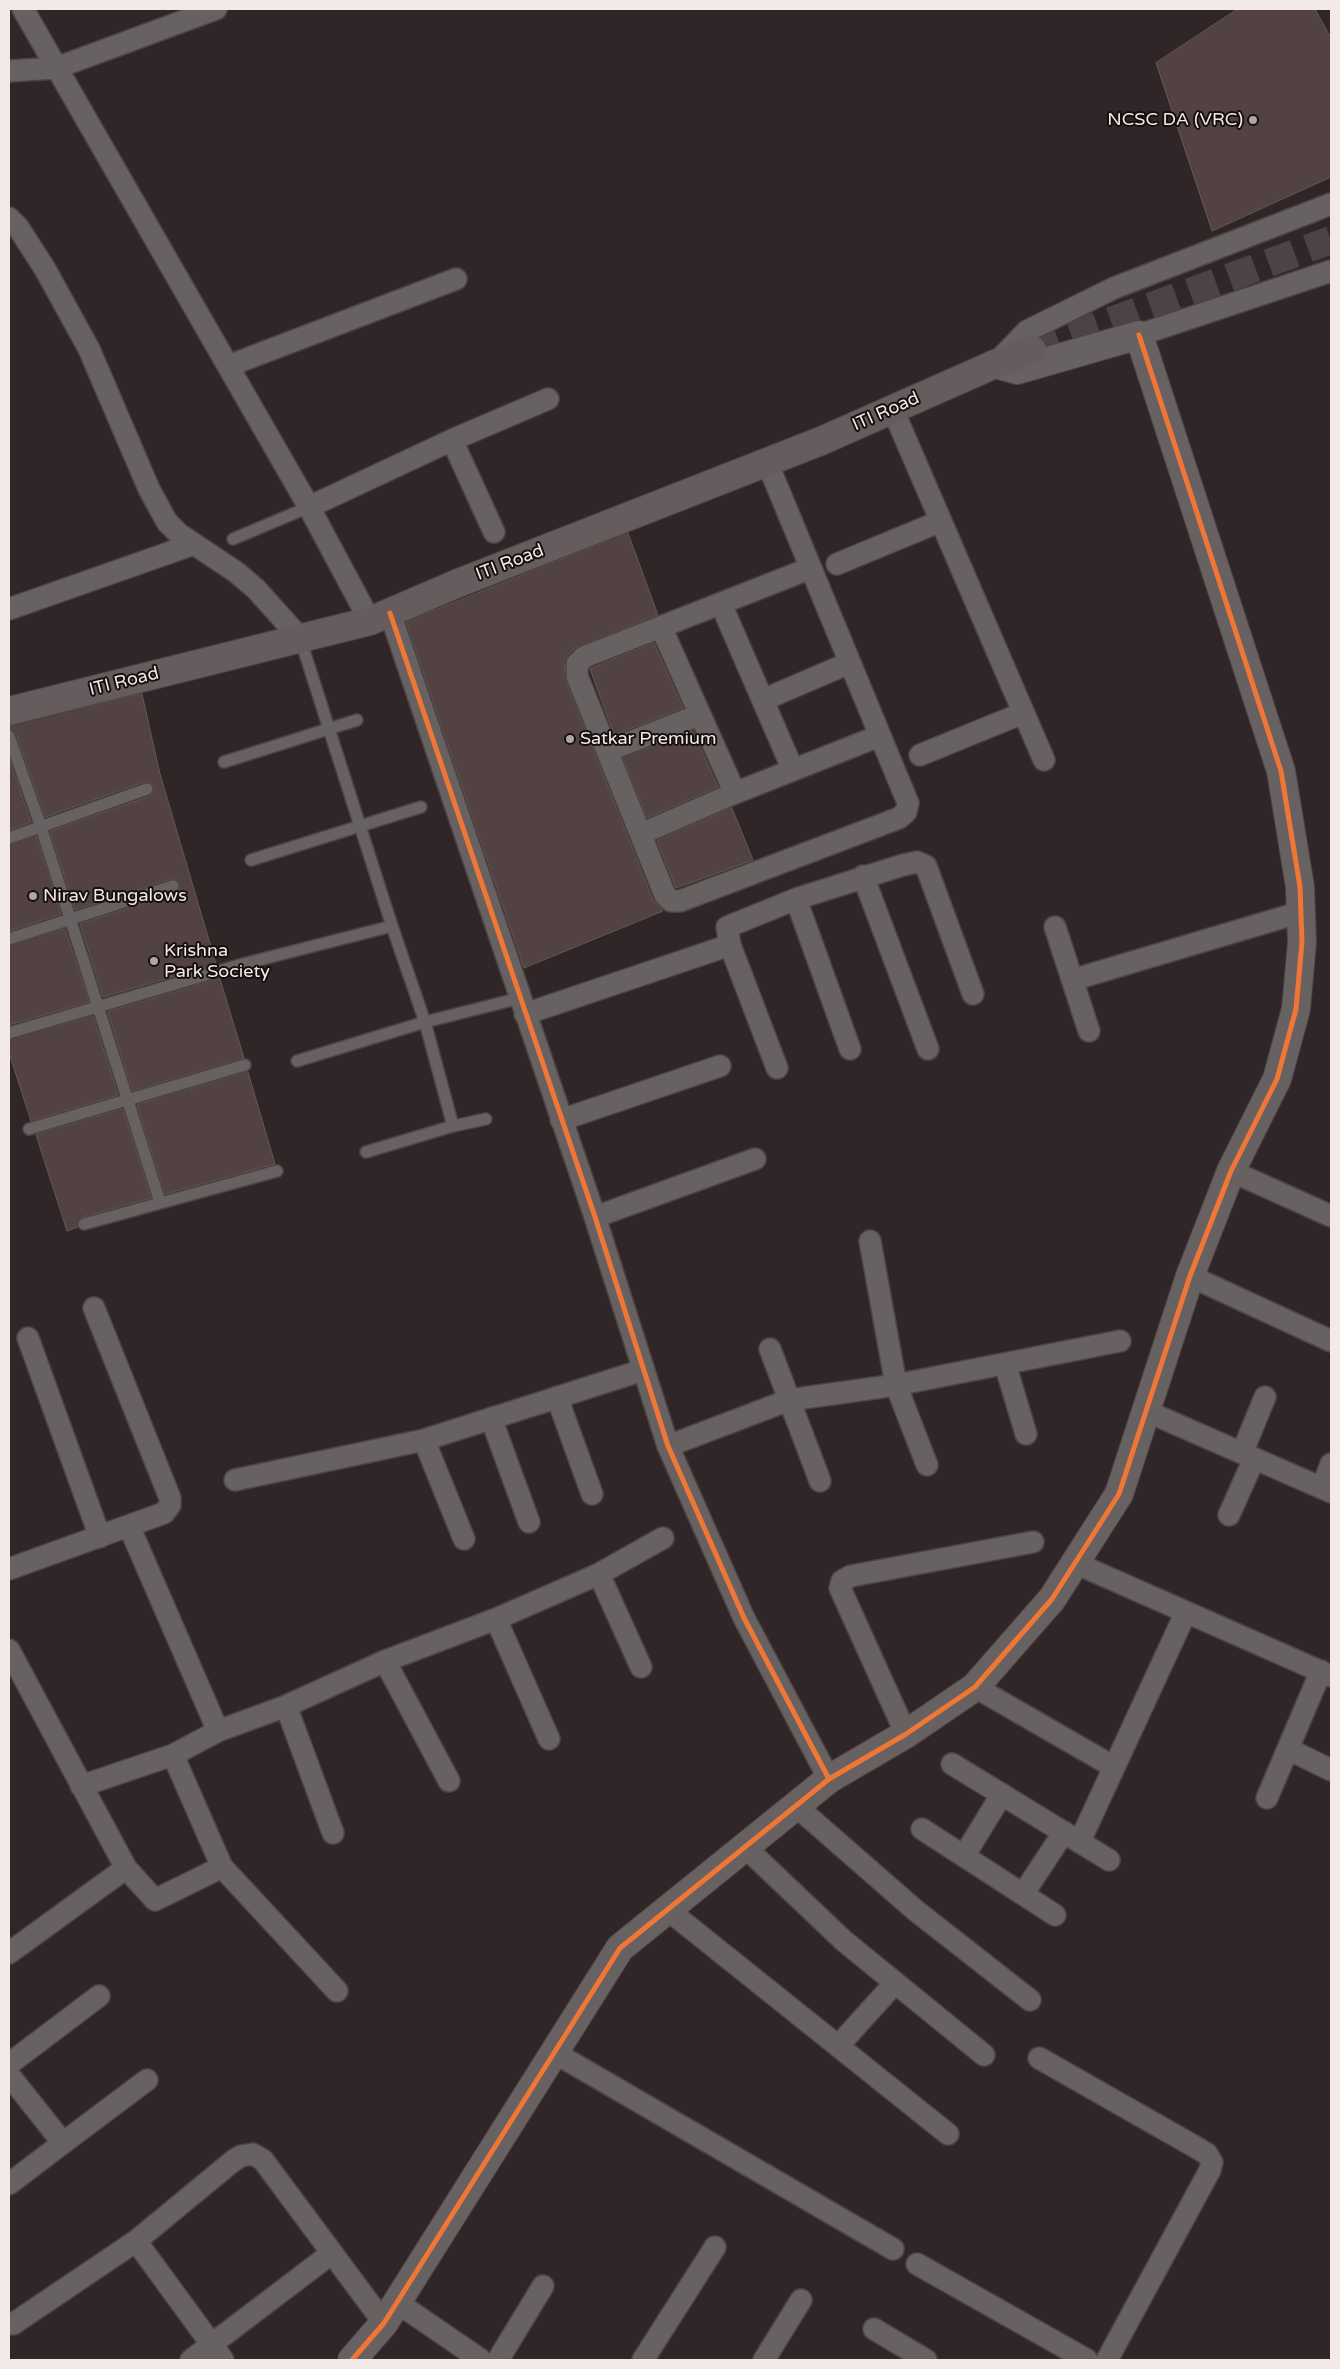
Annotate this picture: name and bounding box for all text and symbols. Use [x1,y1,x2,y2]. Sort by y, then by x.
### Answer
place label: NCSC DA (VRC) [1107,109,1243,131]
marker: NCSC DA (VRC) [1247,114,1259,126]
street label: ITI Road [849,388,923,436]
street label: ITI Road [473,540,547,586]
street label: ITI Road [87,663,161,701]
place label: Satkar Premium [580,728,716,750]
marker: Satkar Premium [564,733,576,745]
place label: Nirav Bungalows [43,885,187,907]
marker: Nirav Bungalows [27,890,39,902]
place label: Krishna Park Society [164,940,270,982]
marker: Krishna Park Society [148,955,160,967]

